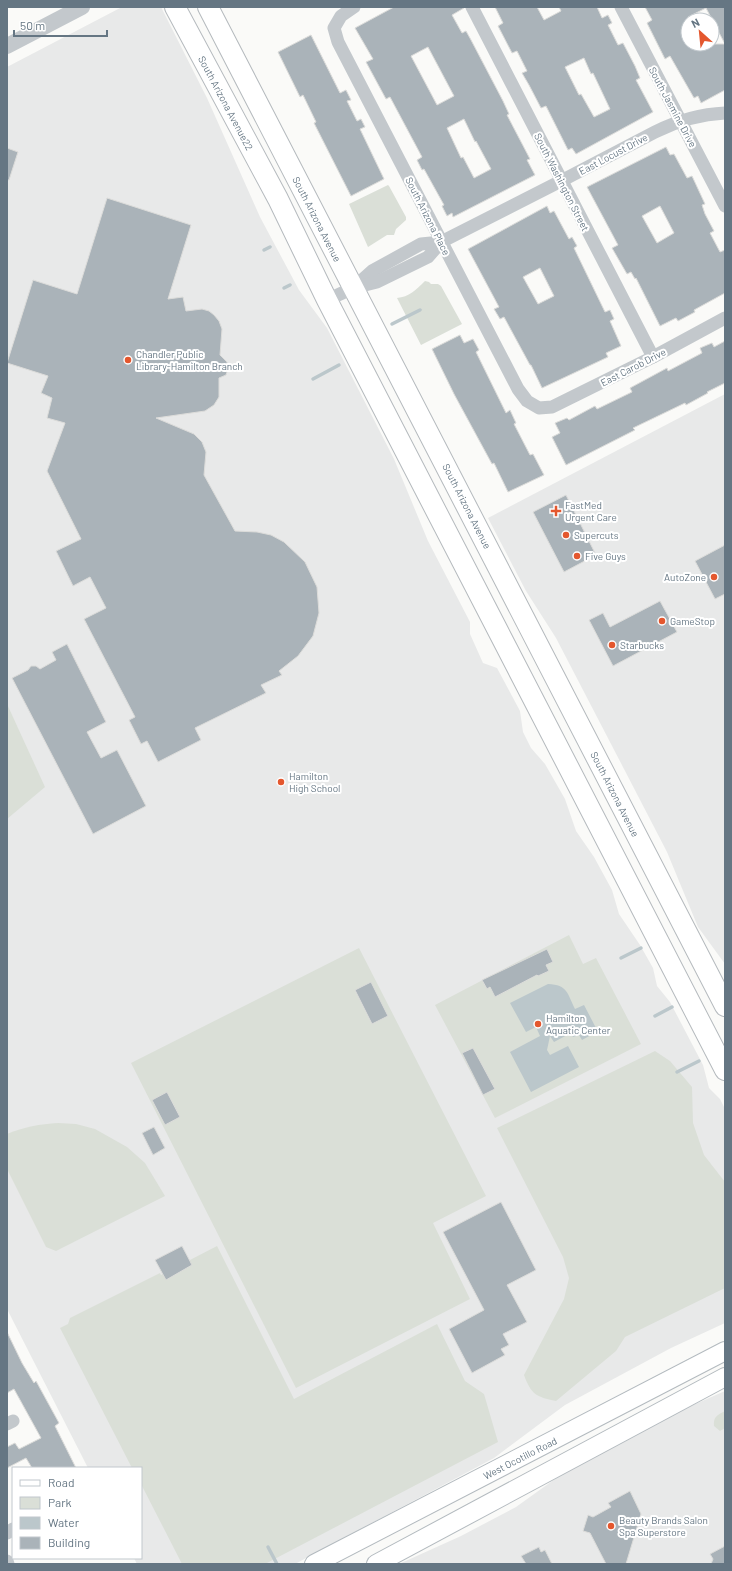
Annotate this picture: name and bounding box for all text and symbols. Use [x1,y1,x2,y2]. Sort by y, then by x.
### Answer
scale bar [14,12,107,38]
north arrow [680,12,720,52]
text: N [689,15,701,30]
text: 50 m [20,18,45,32]
street label: South Arizona Avenue22 [196,54,256,152]
street label: South Jasmine Drive [647,65,699,149]
street label: South Washington Street [532,131,592,233]
street label: East Locust Drive [577,131,649,177]
street label: South Arizona Avenue [290,174,344,264]
street label: South Arizona Place [403,175,453,257]
street label: East Carob Drive [598,345,668,389]
place label: Chandler Public Library-Hamilton Branch [136,348,243,372]
marker: Chandler Public Library-Hamilton Branch [123,355,133,365]
street label: South Arizona Avenue [440,461,494,551]
place label: FastMed Urgent Care [565,499,617,523]
marker: FastMed Urgent Care [550,505,562,517]
place label: Supercuts [574,529,619,541]
marker: Supercuts [561,530,571,540]
place label: Five Guys [585,550,626,562]
marker: Five Guys [572,551,582,561]
place label: AutoZone [664,571,706,583]
marker: AutoZone [709,572,719,582]
place label: GameStop [670,615,715,627]
marker: GameStop [657,616,667,626]
place label: Starbucks [620,639,664,651]
marker: Starbucks [607,640,617,650]
street label: South Arizona Avenue [588,749,642,839]
place label: Hamilton High School [289,770,340,794]
marker: Hamilton High School [276,777,286,787]
place label: Hamilton Aquatic Center [546,1012,611,1036]
marker: Hamilton Aquatic Center [533,1019,543,1029]
street label: West Ocotillo Road [481,1434,559,1482]
legend [12,1467,142,1559]
text: Road [48,1475,75,1489]
text: Park [48,1495,72,1509]
place label: Beauty Brands Salon Spa Superstore [619,1514,708,1538]
text: Water [48,1515,80,1529]
marker: Beauty Brands Salon Spa Superstore [606,1521,616,1531]
text: Building [48,1535,90,1549]

